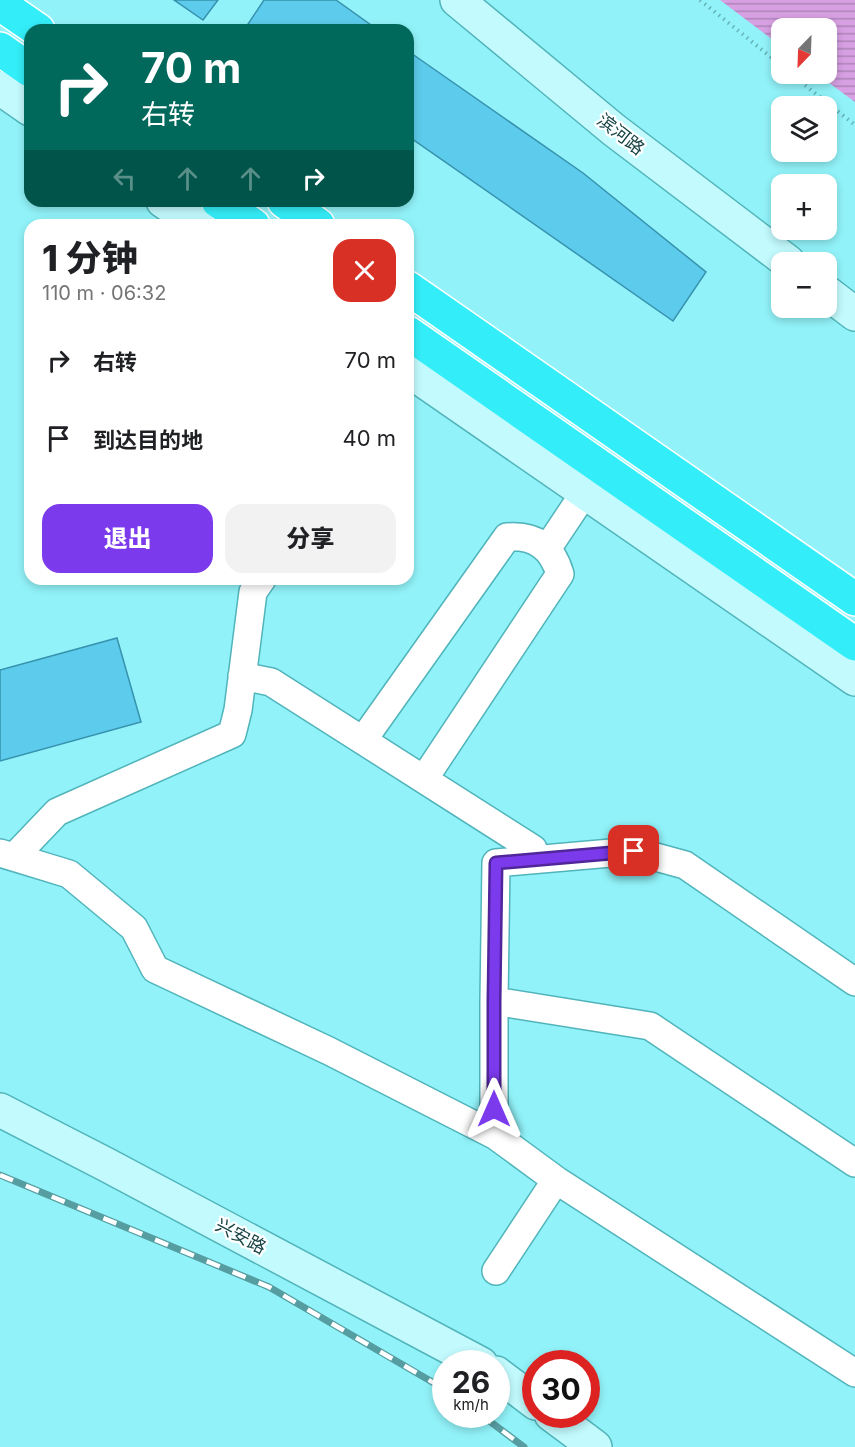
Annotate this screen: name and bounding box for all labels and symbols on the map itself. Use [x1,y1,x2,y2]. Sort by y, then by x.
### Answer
north arrow [771,18,837,84]
street label: 滨河路 [593,109,649,159]
pin [608,825,659,876]
position arrow [462,1077,526,1141]
street label: 兴安路 [212,1214,270,1258]
speed limit sign: 30 [522,1350,600,1428]

